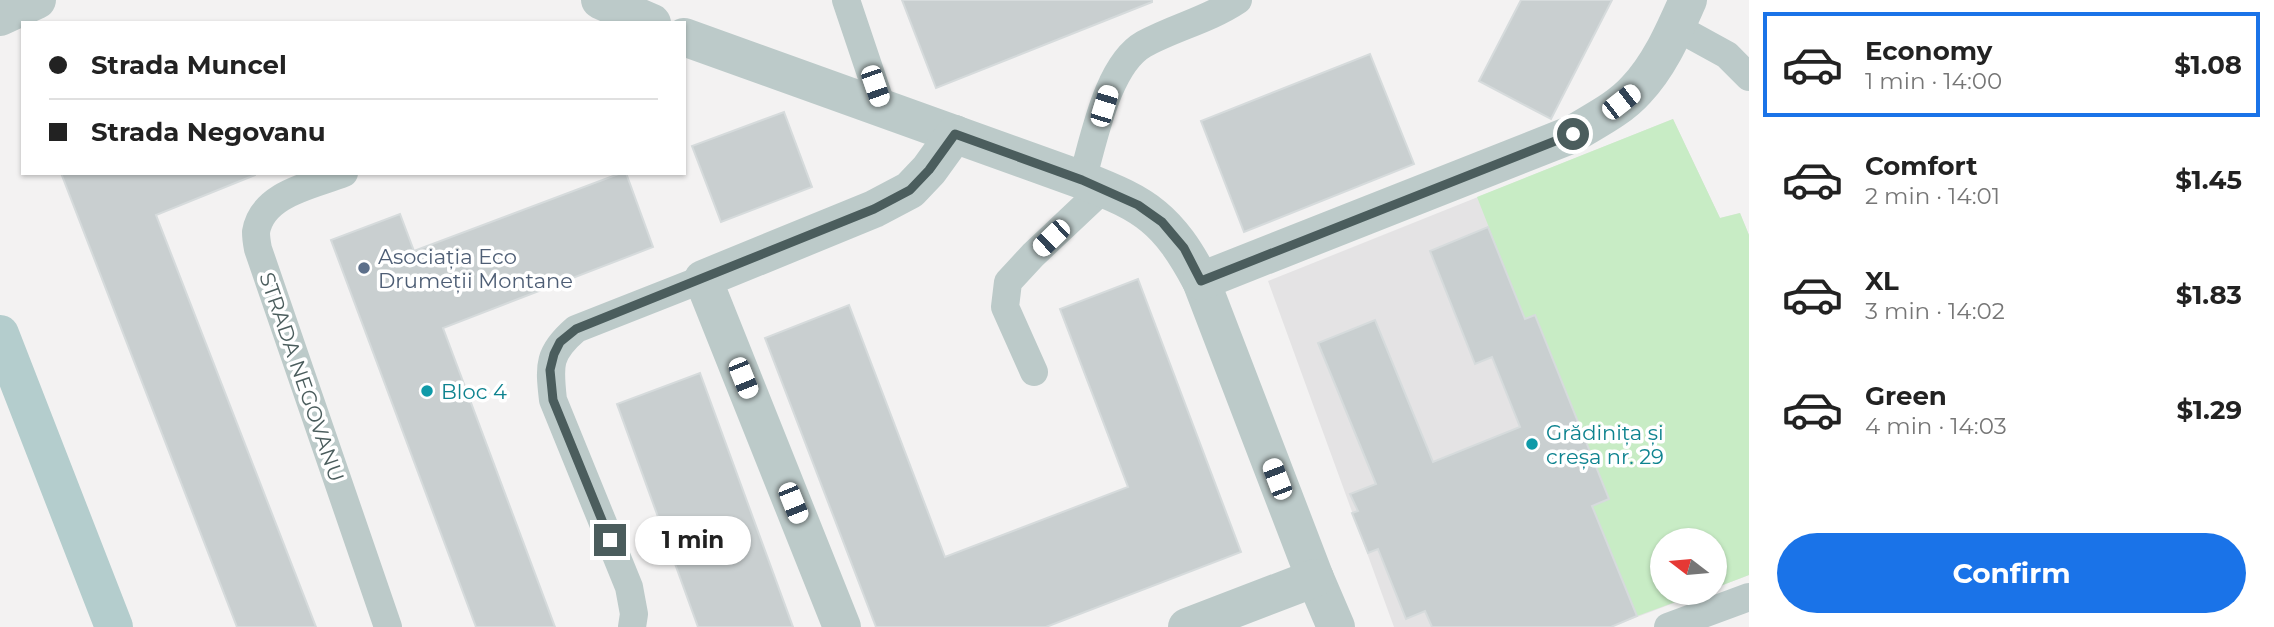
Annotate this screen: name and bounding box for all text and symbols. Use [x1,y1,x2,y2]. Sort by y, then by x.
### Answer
icon: car [1781,33,1844,96]
text: Economy [1865,35,1992,67]
text: Strada Muncel [91,49,287,81]
text: $1.08 [2174,49,2242,81]
car [859,63,892,109]
text: 1 min · 14:00 [1865,67,2002,95]
car [1598,81,1645,123]
car [1088,83,1121,129]
text: Strada Negovanu [91,116,326,148]
route start [1557,118,1589,150]
icon: car [1781,148,1844,211]
text: Comfort [1865,150,1977,182]
text: $1.45 [2175,164,2242,196]
text: 2 min · 14:01 [1865,182,2000,210]
car [1029,216,1074,260]
place label: Asociația Eco Drumeții Montane [378,244,573,294]
marker: Asociația Eco Drumeții Montane [356,260,372,276]
icon: car [1781,263,1844,326]
text: XL [1865,265,1899,297]
street label: STRADA NEGOVANU [254,269,350,485]
text: $1.83 [2176,279,2242,311]
text: 3 min · 14:02 [1865,297,2005,325]
car [726,355,761,401]
icon: car [1781,378,1844,441]
place label: Bloc 4 [441,379,507,404]
text: Green [1865,380,1947,412]
marker: Bloc 4 [419,383,435,399]
text: $1.29 [2177,394,2242,426]
text: 4 min · 14:03 [1865,412,2007,440]
place label: Grădinița și creșa nr. 29 [1546,420,1664,470]
marker: Grădinița și creșa nr. 29 [1524,436,1540,452]
car [1260,456,1295,502]
car [776,480,811,526]
callout: 1 min [634,516,750,564]
route end [594,524,626,556]
text: 1 min [662,526,724,554]
north arrow [1650,528,1727,606]
map controls [1650,528,1727,605]
button: Confirm [1777,533,2246,613]

